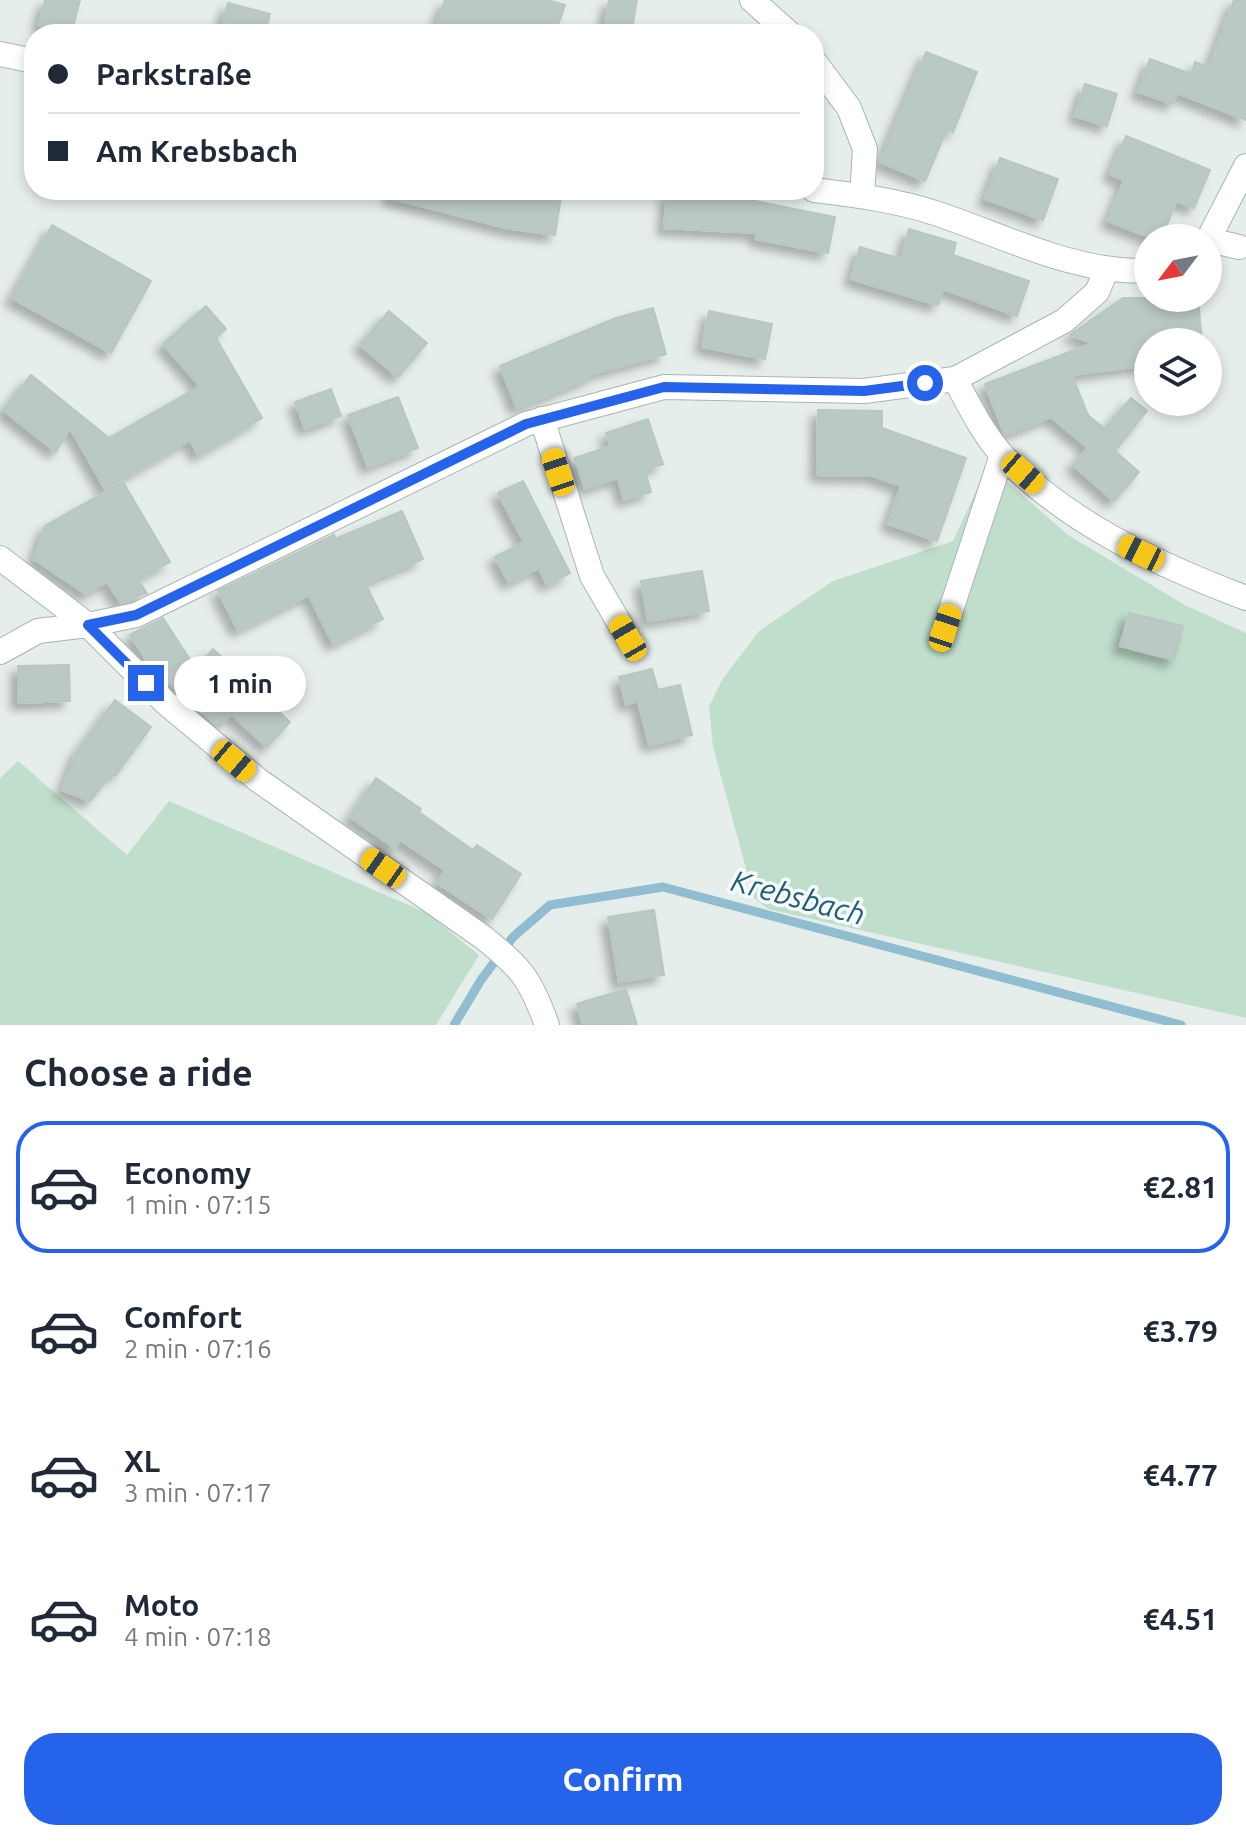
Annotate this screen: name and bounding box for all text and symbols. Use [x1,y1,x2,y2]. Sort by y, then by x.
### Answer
text: Parkstraße [96,57,252,91]
text: Am Krebsbach [96,134,298,168]
north arrow [1134,224,1222,312]
map controls [1134,224,1222,416]
button: layers [1134,328,1222,416]
route start [907,365,943,401]
car [539,445,577,499]
car [997,448,1049,498]
car [1114,532,1168,574]
car [926,601,964,655]
car [606,611,650,665]
callout: 1 min [174,655,306,711]
route end [128,665,164,701]
text: 1 min [207,669,273,698]
car [208,736,260,786]
car [356,844,410,892]
water label: Krebsbach [728,863,869,931]
text: Choose a ride [24,1052,253,1093]
icon: car [28,1151,100,1223]
text: Economy [124,1156,251,1190]
text: €2.81 [1143,1170,1218,1204]
text: 1 min · 07:15 [124,1190,272,1219]
icon: car [28,1295,100,1367]
text: Comfort [124,1300,242,1334]
text: €3.79 [1143,1314,1218,1348]
text: 2 min · 07:16 [124,1334,272,1363]
icon: car [28,1439,100,1511]
text: XL [124,1444,160,1478]
text: €4.77 [1143,1458,1218,1492]
text: 3 min · 07:17 [124,1478,272,1507]
icon: car [28,1583,100,1655]
text: Moto [124,1588,199,1622]
text: €4.51 [1143,1602,1218,1636]
text: 4 min · 07:18 [124,1622,272,1651]
button: Confirm [24,1733,1222,1825]

